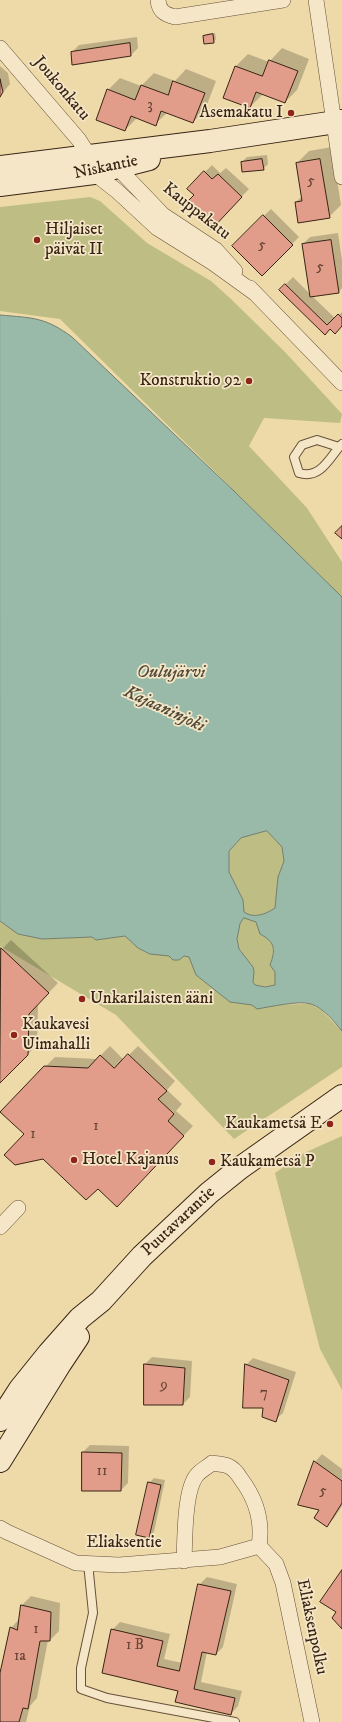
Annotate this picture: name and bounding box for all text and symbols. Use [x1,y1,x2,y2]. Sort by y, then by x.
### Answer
street label: Joukonkatu [28,53,94,125]
house number: 3 [147,97,153,115]
place label: Asemakatu I [200,103,283,123]
marker: Asemakatu I [286,108,296,118]
street label: Niskantie [72,151,140,185]
house number: 5 [307,173,315,191]
street label: Kauppakatu [158,179,234,245]
place label: Hiljaiset päivät II [45,220,103,260]
marker: Hiljaiset päivät II [32,235,42,245]
house number: 5 [258,237,266,255]
house number: 5 [316,259,324,277]
place label: Konstruktio 92 [140,371,241,391]
marker: Konstruktio 92 [244,376,254,386]
water label: Oulujärvi [137,662,205,684]
water label: Kajaaninjoki [120,682,208,738]
place label: Unkarilaisten ääni [90,989,213,1009]
marker: Unkarilaisten ääni [77,994,87,1004]
place label: Kaukavesi Uimahalli [22,1015,90,1055]
marker: Kaukavesi Uimahalli [9,1030,19,1040]
place label: Kaukametsä E [225,1114,322,1134]
house number: 1 [93,1118,99,1136]
marker: Kaukametsä E [325,1119,335,1129]
house number: 1 [30,1126,36,1144]
place label: Hotel Kajanus [82,1150,179,1170]
place label: Kaukametsä P [220,1152,315,1172]
marker: Hotel Kajanus [69,1155,79,1165]
marker: Kaukametsä P [207,1157,217,1167]
street label: Puutavarantie [138,1183,220,1261]
house number: 9 [160,1377,168,1395]
house number: 7 [260,1385,268,1403]
house number: 11 [96,1463,108,1481]
house number: 5 [319,1483,327,1501]
street label: Eliaksentie [86,1533,162,1553]
street label: Eliaksenpolku [291,1577,331,1677]
house number: 1 [33,1621,39,1639]
house number: 1 B [126,1637,144,1655]
house number: 1a [14,1648,26,1666]

